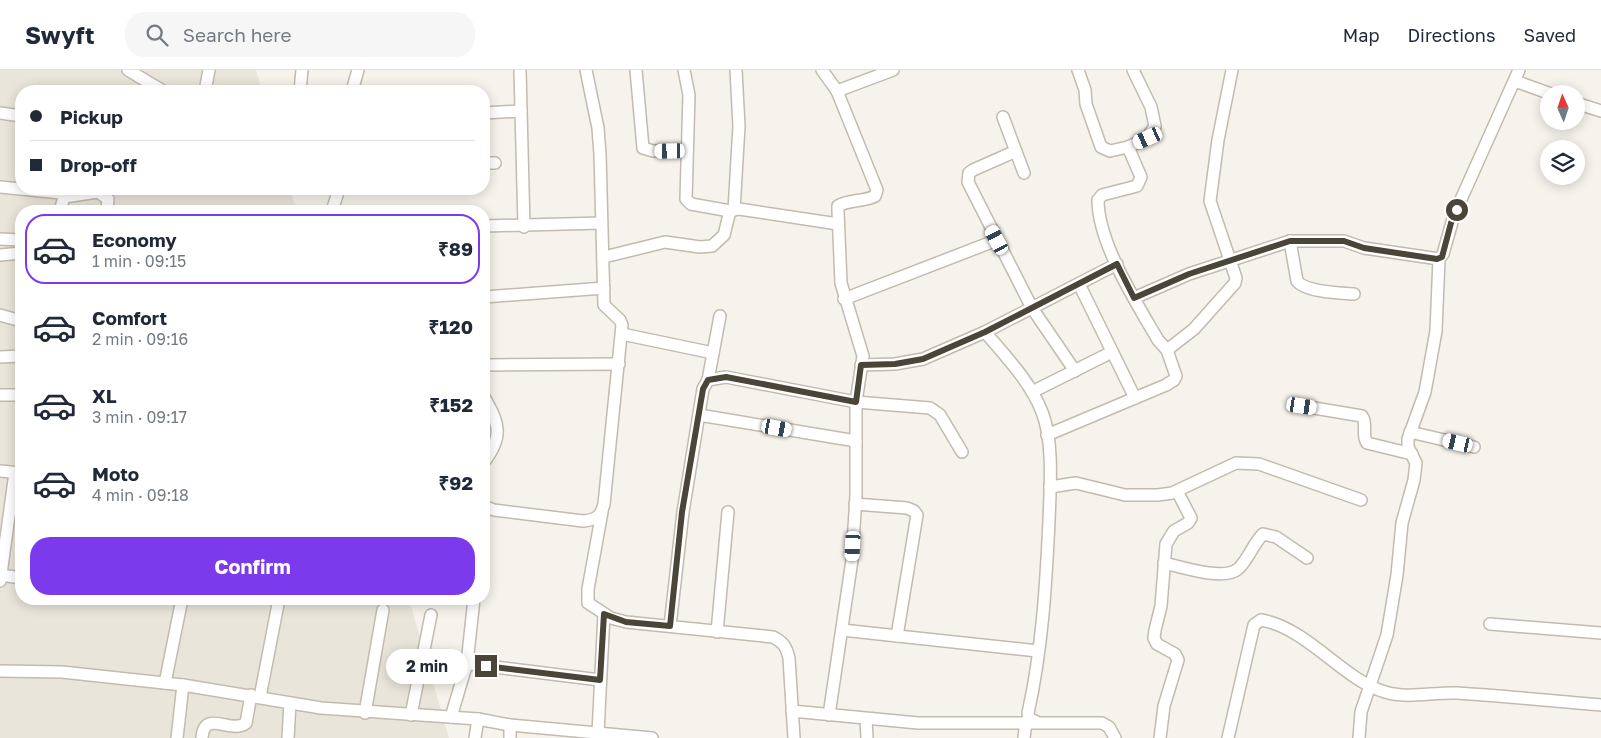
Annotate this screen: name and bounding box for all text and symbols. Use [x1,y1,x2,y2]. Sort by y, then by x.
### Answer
search box [125,12,475,57]
text: Swyft [25,20,95,49]
icon: search [143,21,171,49]
text: Search here [183,23,292,46]
text: Map [1343,24,1379,46]
text: Directions [1407,24,1495,46]
text: Saved [1523,24,1576,46]
north arrow [1540,85,1585,130]
map controls [1540,85,1585,185]
text: Pickup [60,105,123,128]
car [1131,125,1164,151]
button: layers [1540,140,1585,185]
car [654,143,685,159]
text: Drop-off [60,153,137,176]
route start [1446,199,1468,221]
car [983,223,1010,257]
icon: car [32,227,77,272]
text: Economy [92,228,177,251]
text: ₹89 [438,237,473,260]
text: 1 min · 09:15 [92,251,186,271]
icon: car [32,305,77,350]
text: Comfort [92,306,167,329]
text: ₹120 [428,315,473,338]
text: 2 min · 09:16 [92,329,188,349]
icon: car [32,383,77,428]
text: XL [92,384,117,407]
text: ₹152 [429,393,473,416]
car [1286,396,1317,416]
text: 3 min · 09:17 [92,407,187,427]
car [760,418,793,438]
car [1441,432,1474,454]
icon: car [32,461,77,506]
text: Moto [92,462,139,485]
text: ₹92 [438,471,473,494]
text: 4 min · 09:18 [92,485,189,505]
car [844,531,861,561]
button: Confirm [30,537,475,595]
callout: 2 min [386,648,468,684]
route end [475,655,497,677]
text: 2 min [406,656,448,676]

